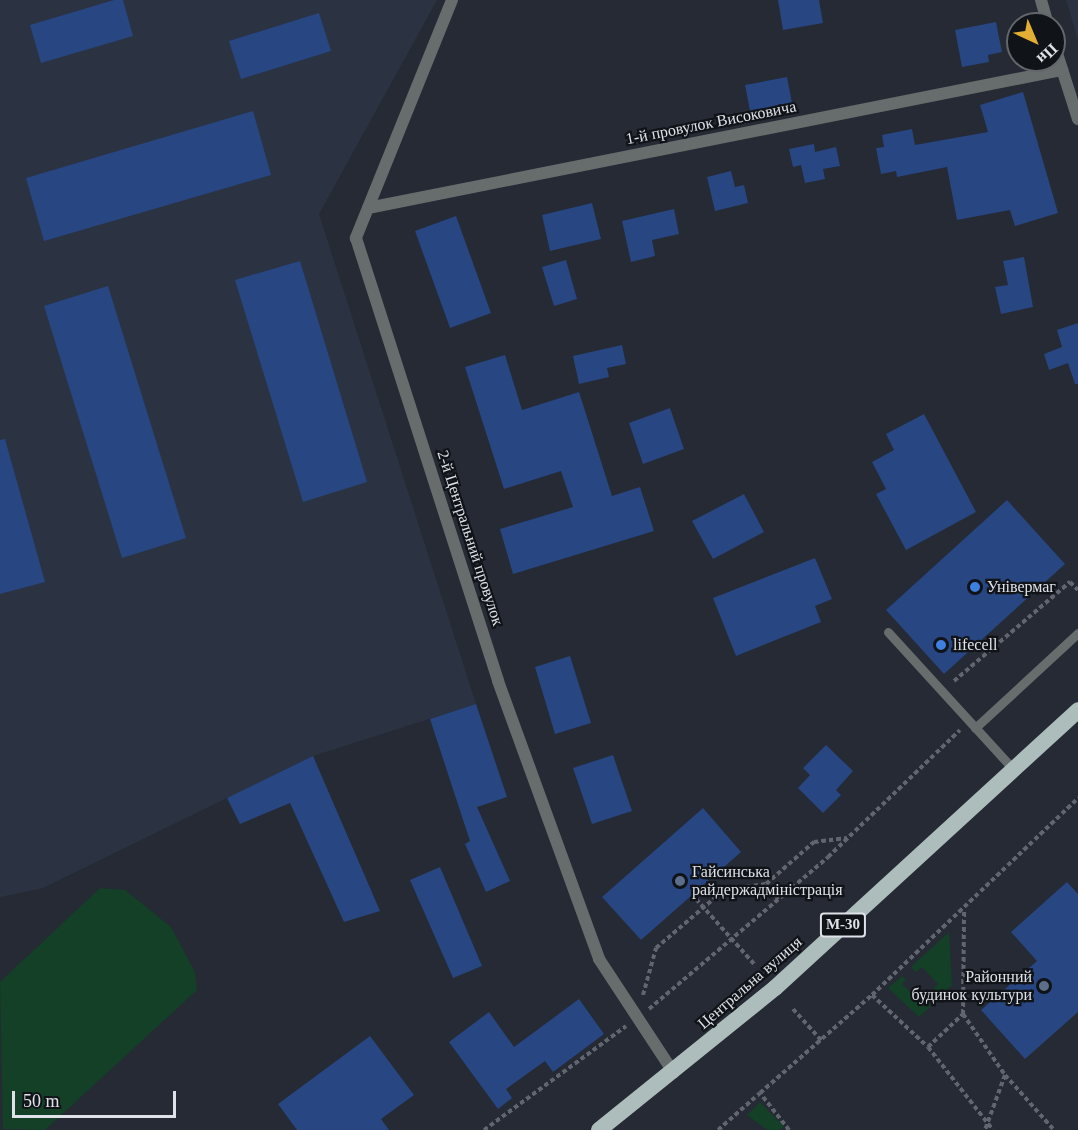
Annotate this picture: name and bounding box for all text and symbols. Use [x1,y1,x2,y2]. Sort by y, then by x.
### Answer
north arrow [1006,12,1066,72]
text: Пн [1034,40,1061,68]
street label: 1-й провулок Високовича [624,97,798,149]
street label: 2-й Центральний провулок [433,448,507,628]
place label: Універмаг [987,577,1056,597]
marker: Універмаг [968,580,982,594]
place label: lifecell [953,635,997,655]
marker: lifecell [934,638,948,652]
place label: Гайсинська райдержадміністрація [692,862,843,900]
marker: Гайсинська райдержадміністрація [673,874,687,888]
road number: М-30 [819,913,867,937]
street label: Центральна вулиця [694,933,806,1033]
place label: Районний будинок культури [912,967,1032,1005]
marker: Районний будинок культури [1037,979,1051,993]
scale bar [15,1079,178,1117]
text: 50 m [23,1091,60,1111]

